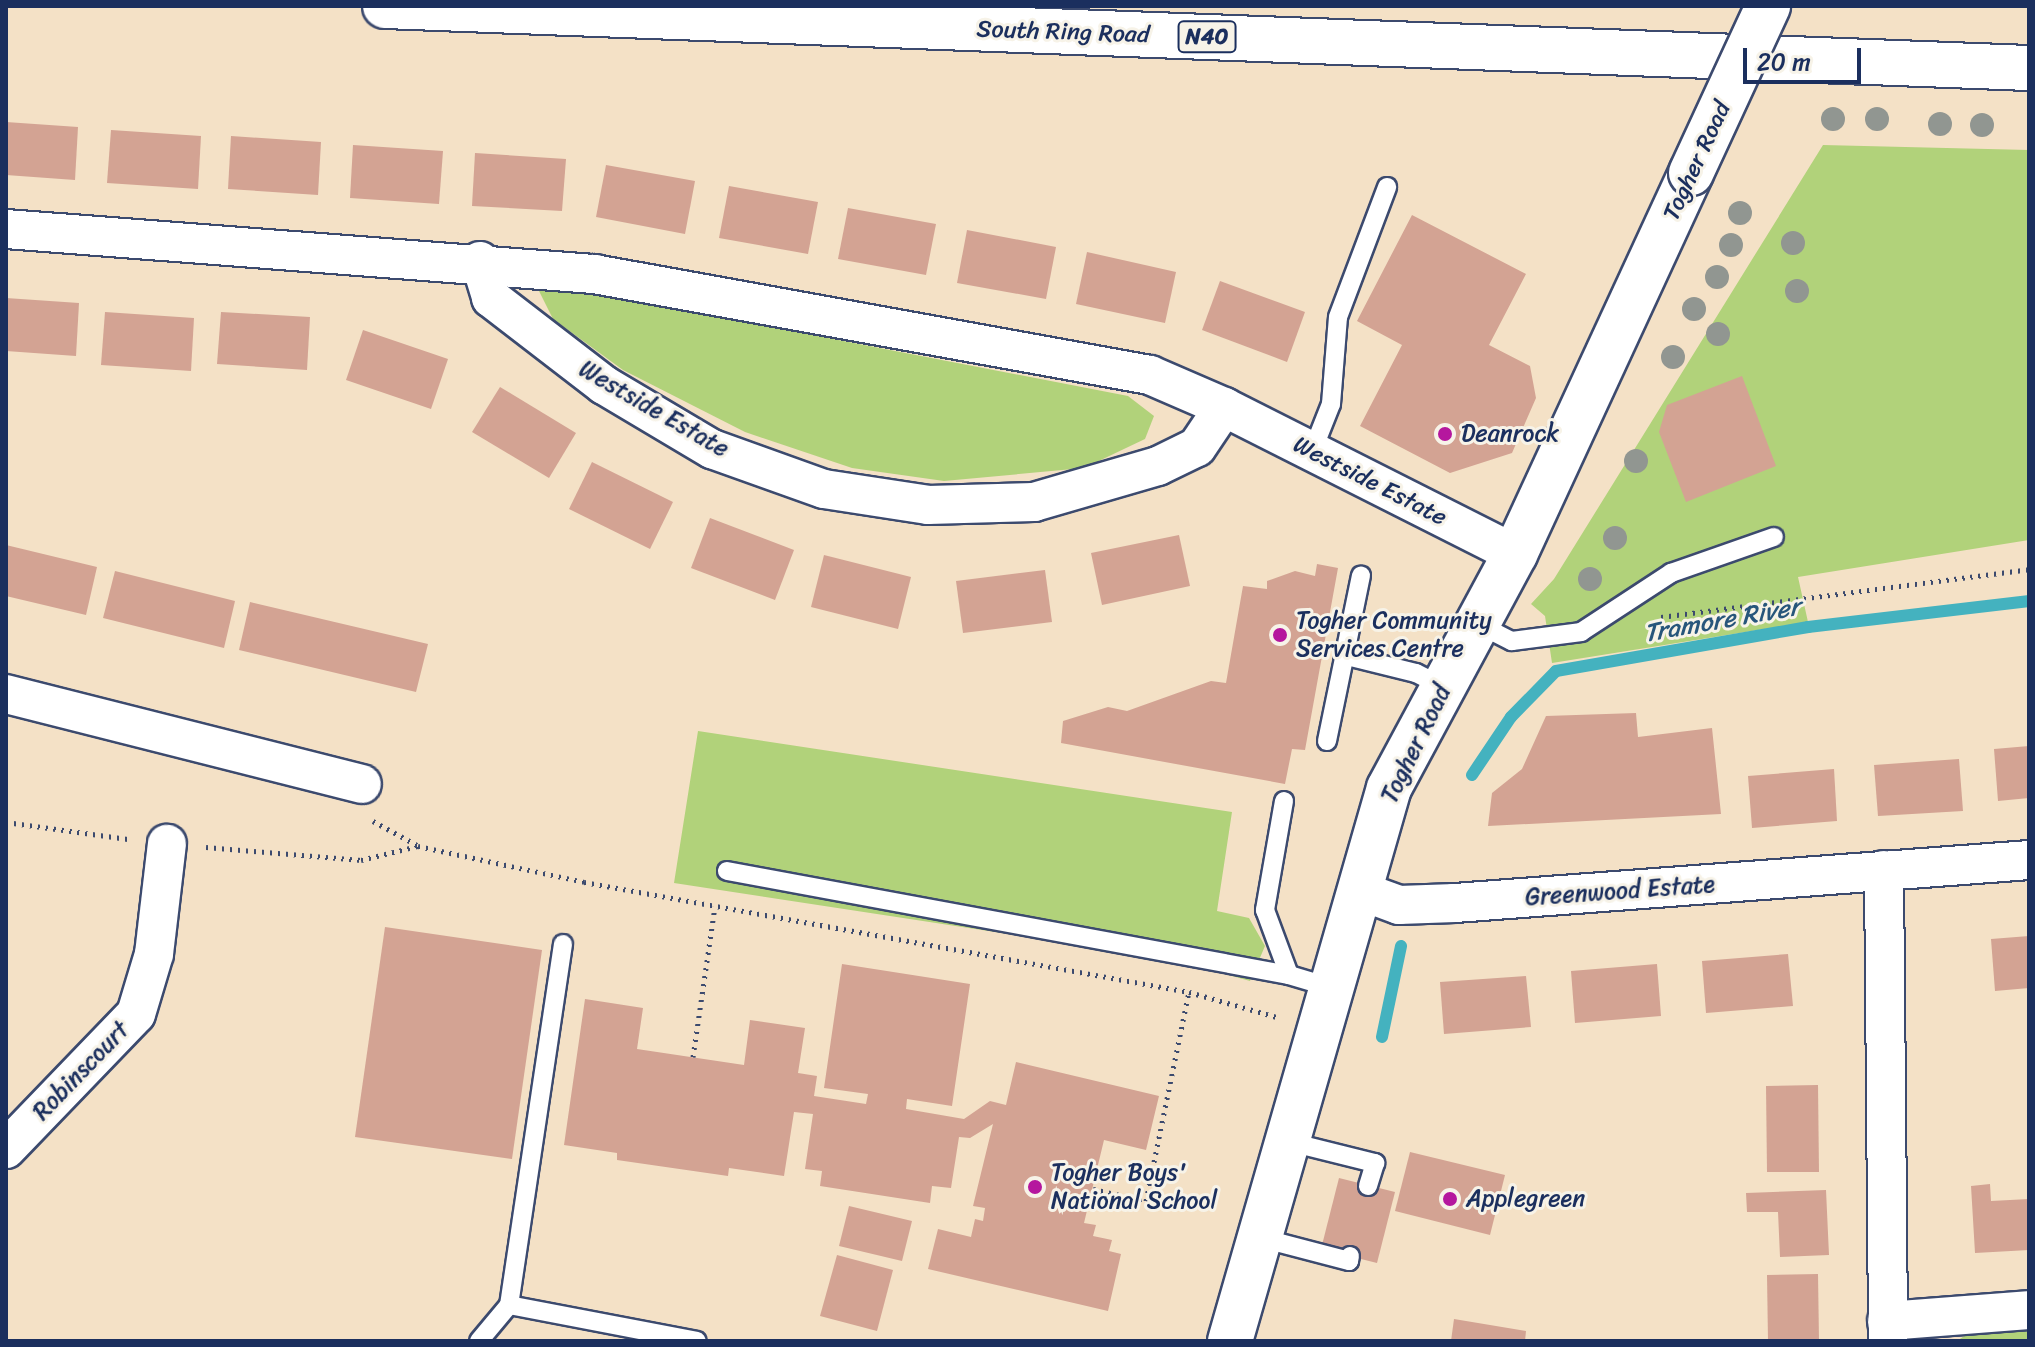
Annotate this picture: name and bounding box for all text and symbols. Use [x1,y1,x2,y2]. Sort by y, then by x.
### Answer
street label: South Ring Road [976,15,1150,49]
road number: N40 [1177,19,1237,55]
scale bar [1747,32,1865,82]
text: 20 m [1757,41,1811,83]
street label: Togher Road [1657,97,1737,225]
street label: Westside Estate [574,354,734,464]
place label: Deanrock [1461,420,1559,448]
marker: Deanrock [1436,425,1454,443]
street label: Westside Estate [1289,430,1451,532]
water label: Tramore River [1641,591,1803,649]
place label: Togher Community Services Centre [1296,607,1492,663]
marker: Togher Community Services Centre [1271,626,1289,644]
street label: Togher Road [1375,680,1457,808]
street label: Greenwood Estate [1524,870,1716,912]
street label: Robinscourt [27,1016,135,1126]
place label: Togher Boys' National School [1051,1159,1218,1215]
marker: Togher Boys' National School [1026,1178,1044,1196]
place label: Applegreen [1466,1185,1585,1213]
marker: Applegreen [1441,1190,1459,1208]

